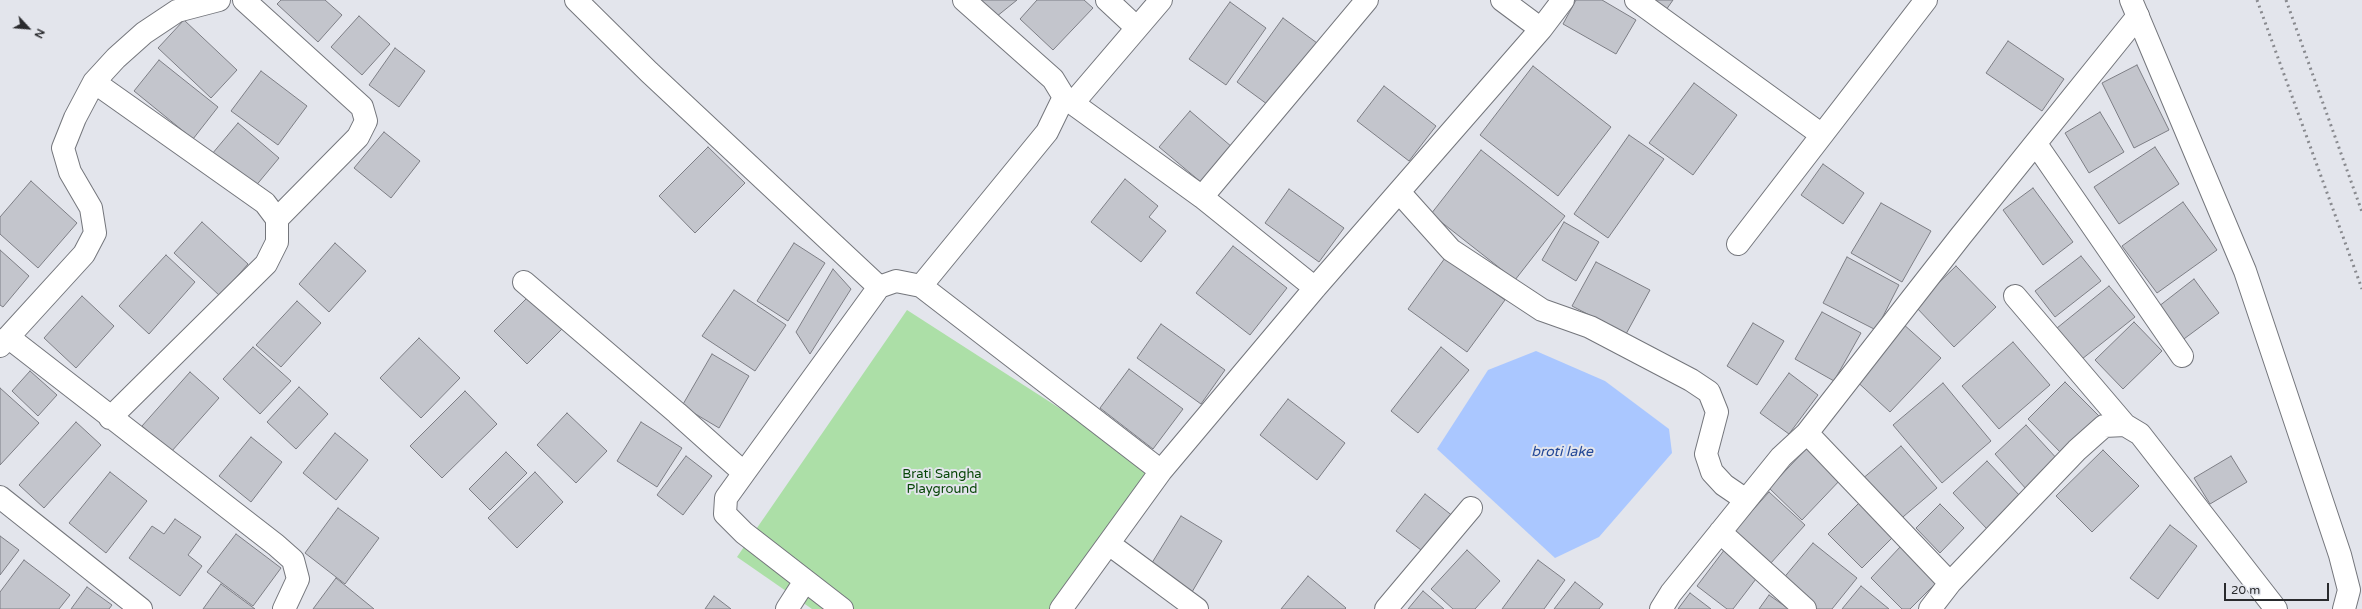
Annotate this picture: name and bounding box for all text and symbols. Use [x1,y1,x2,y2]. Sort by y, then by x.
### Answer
north arrow [8,8,48,48]
text: N [31,27,47,40]
water label: broti lake [1531,444,1593,460]
park label: Brati Sangha Playground [902,467,982,498]
scale bar [2226,575,2331,601]
text: 20 m [2231,583,2260,597]

